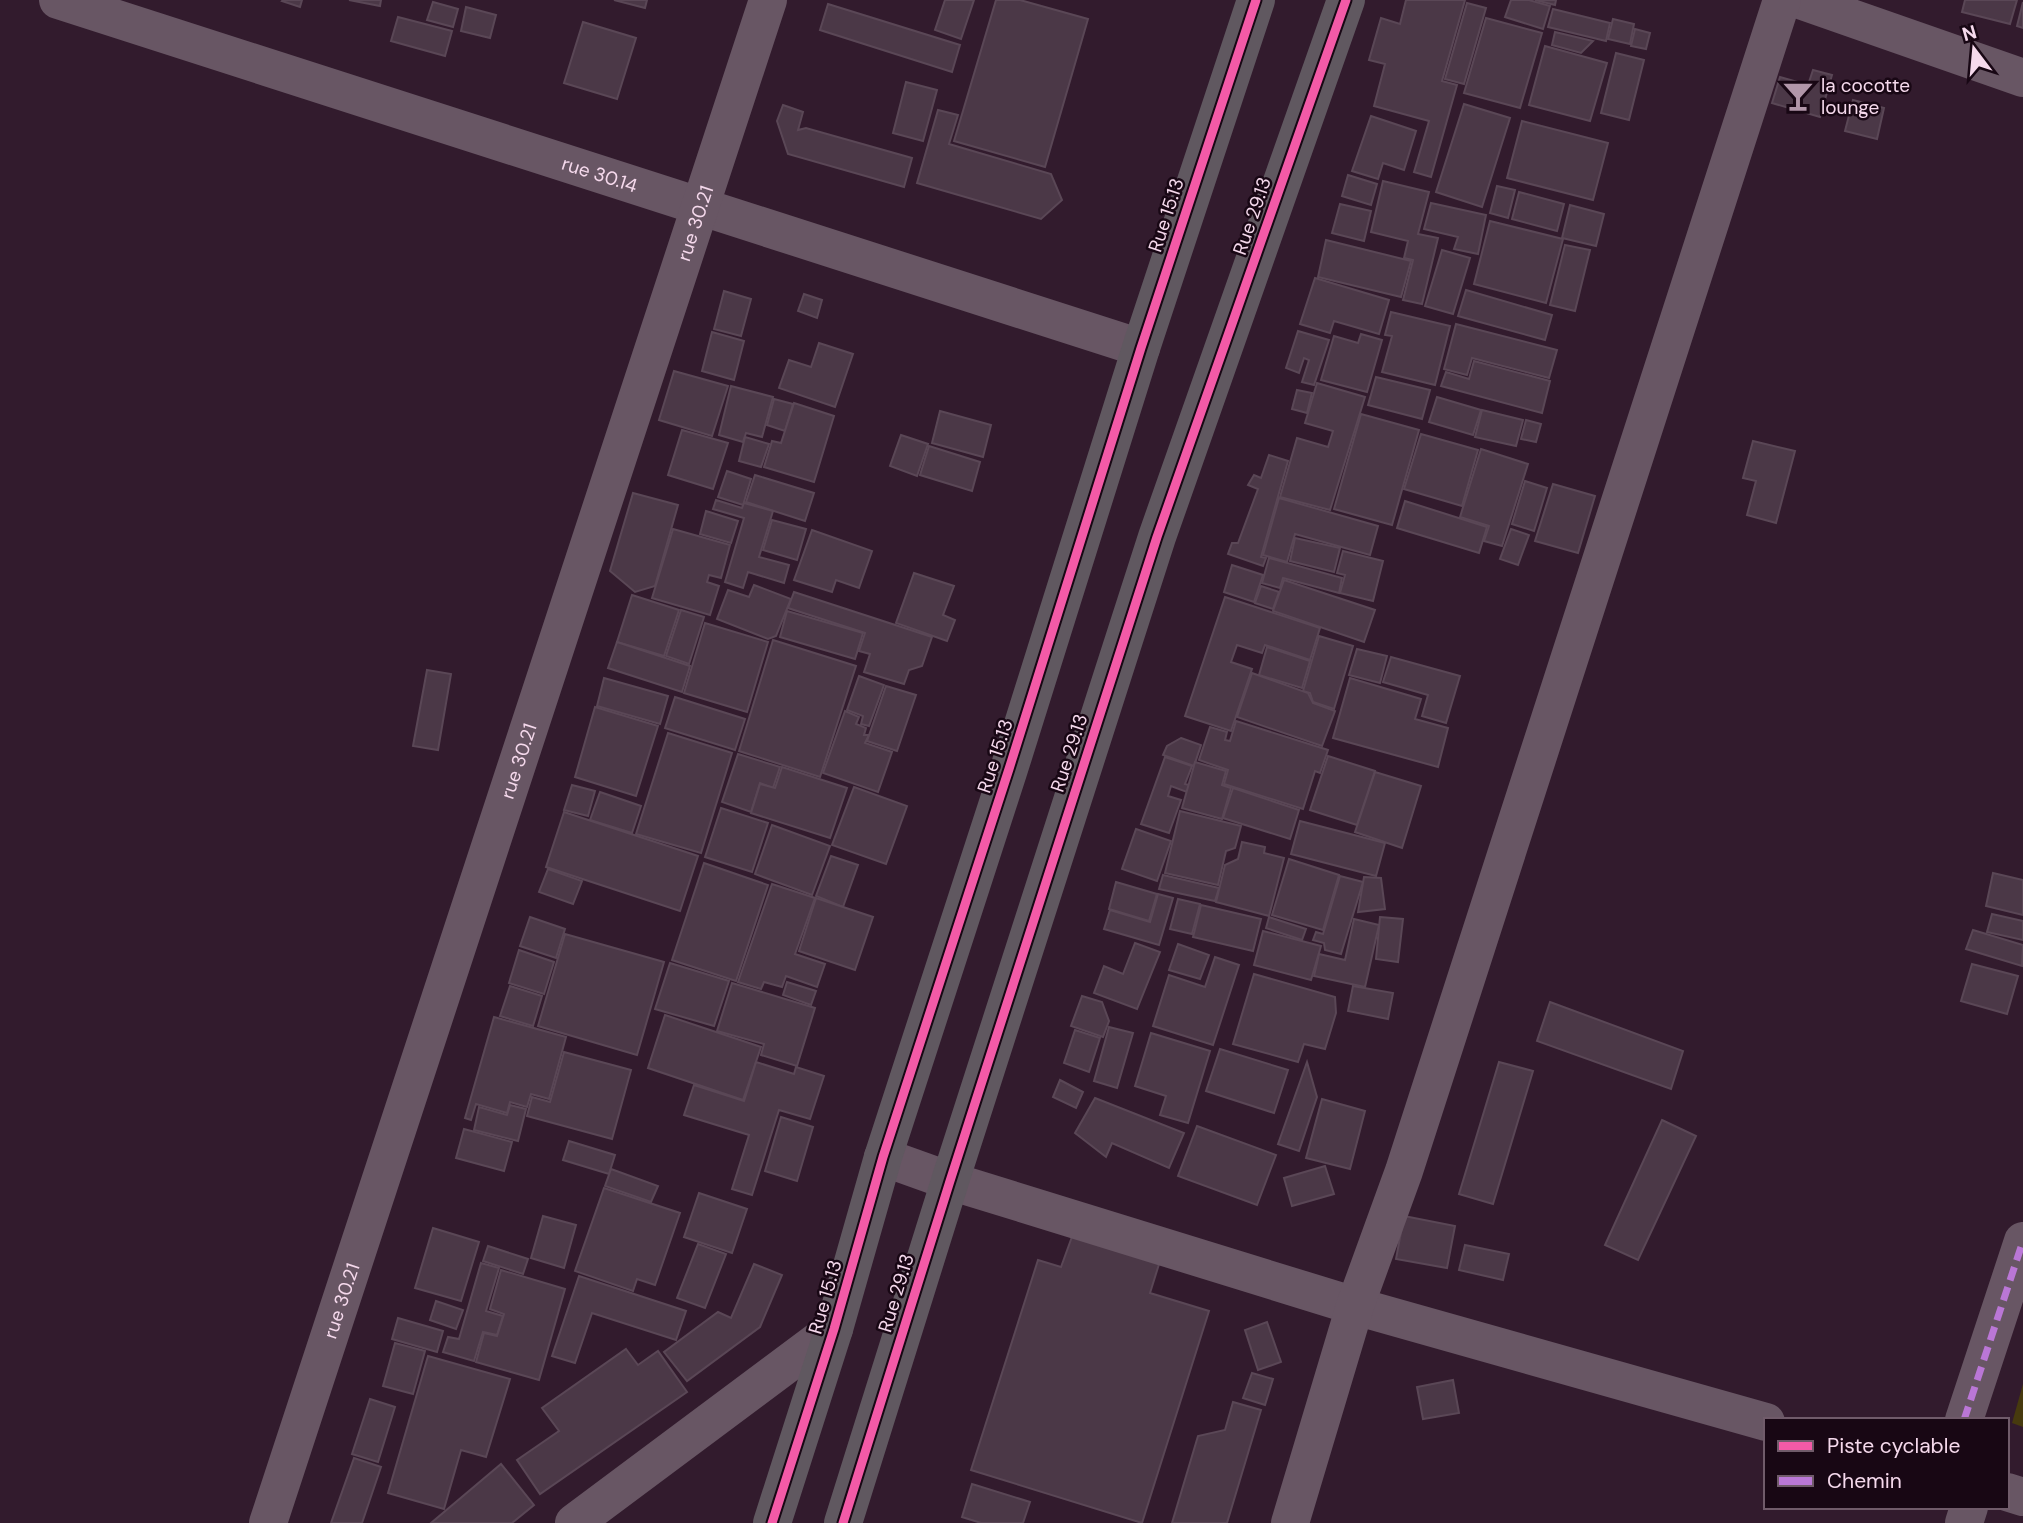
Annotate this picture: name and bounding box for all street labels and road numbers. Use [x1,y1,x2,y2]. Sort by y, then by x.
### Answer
street label: rue 30.14 [559,150,641,198]
street label: Rue 29.13 [1227,174,1277,258]
street label: Rue 15.13 [1142,175,1190,255]
street label: rue 30.21 [671,182,719,264]
street label: Rue 29.13 [1045,711,1093,795]
street label: Rue 15.13 [971,716,1019,796]
street label: rue 30.21 [494,720,542,802]
street label: Rue 29.13 [872,1251,920,1335]
street label: Rue 15.13 [803,1257,847,1337]
street label: rue 30.21 [317,1260,365,1342]

